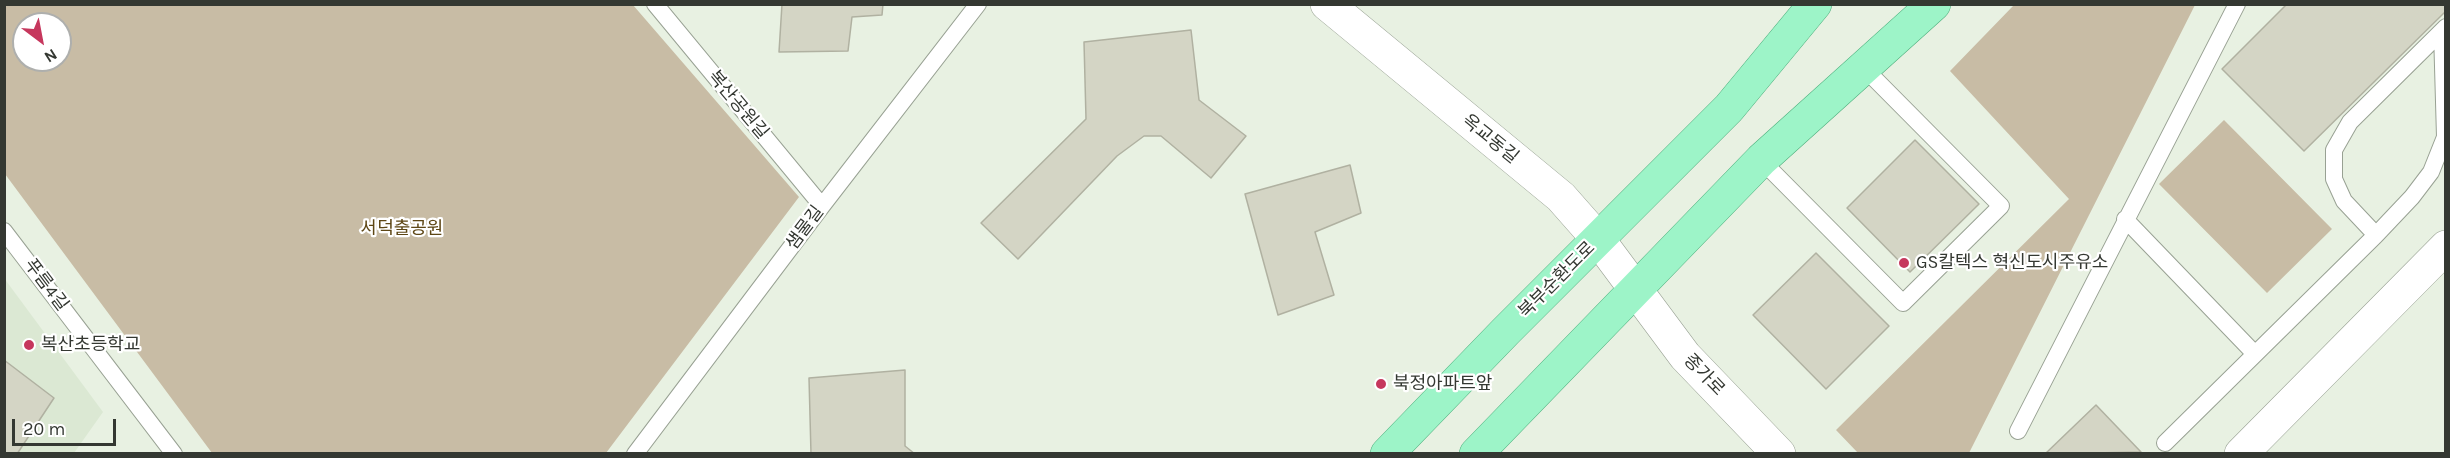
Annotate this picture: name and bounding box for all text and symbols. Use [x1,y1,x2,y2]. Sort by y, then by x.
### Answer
north arrow [12,12,72,72]
text: N [41,45,61,67]
street label: 복산공원길 [703,66,773,144]
street label: 옥교동길 [1457,110,1523,168]
street label: 샘물길 [781,202,829,254]
park label: 서덕출공원 [361,218,443,240]
street label: 북부순환도로 [1514,237,1600,323]
place label: GS칼텍스 혁신도시주유소 [1916,252,2108,274]
street label: 푸름4길 [19,255,73,315]
marker: GS칼텍스 혁신도시주유소 [1897,256,1911,270]
place label: 복산초등학교 [41,334,140,356]
marker: 복산초등학교 [22,338,36,352]
street label: 종가로 [1679,350,1729,400]
place label: 북정아파트앞 [1393,373,1492,395]
marker: 북정아파트앞 [1374,377,1388,391]
scale bar [15,407,118,445]
text: 20 m [23,418,65,440]

